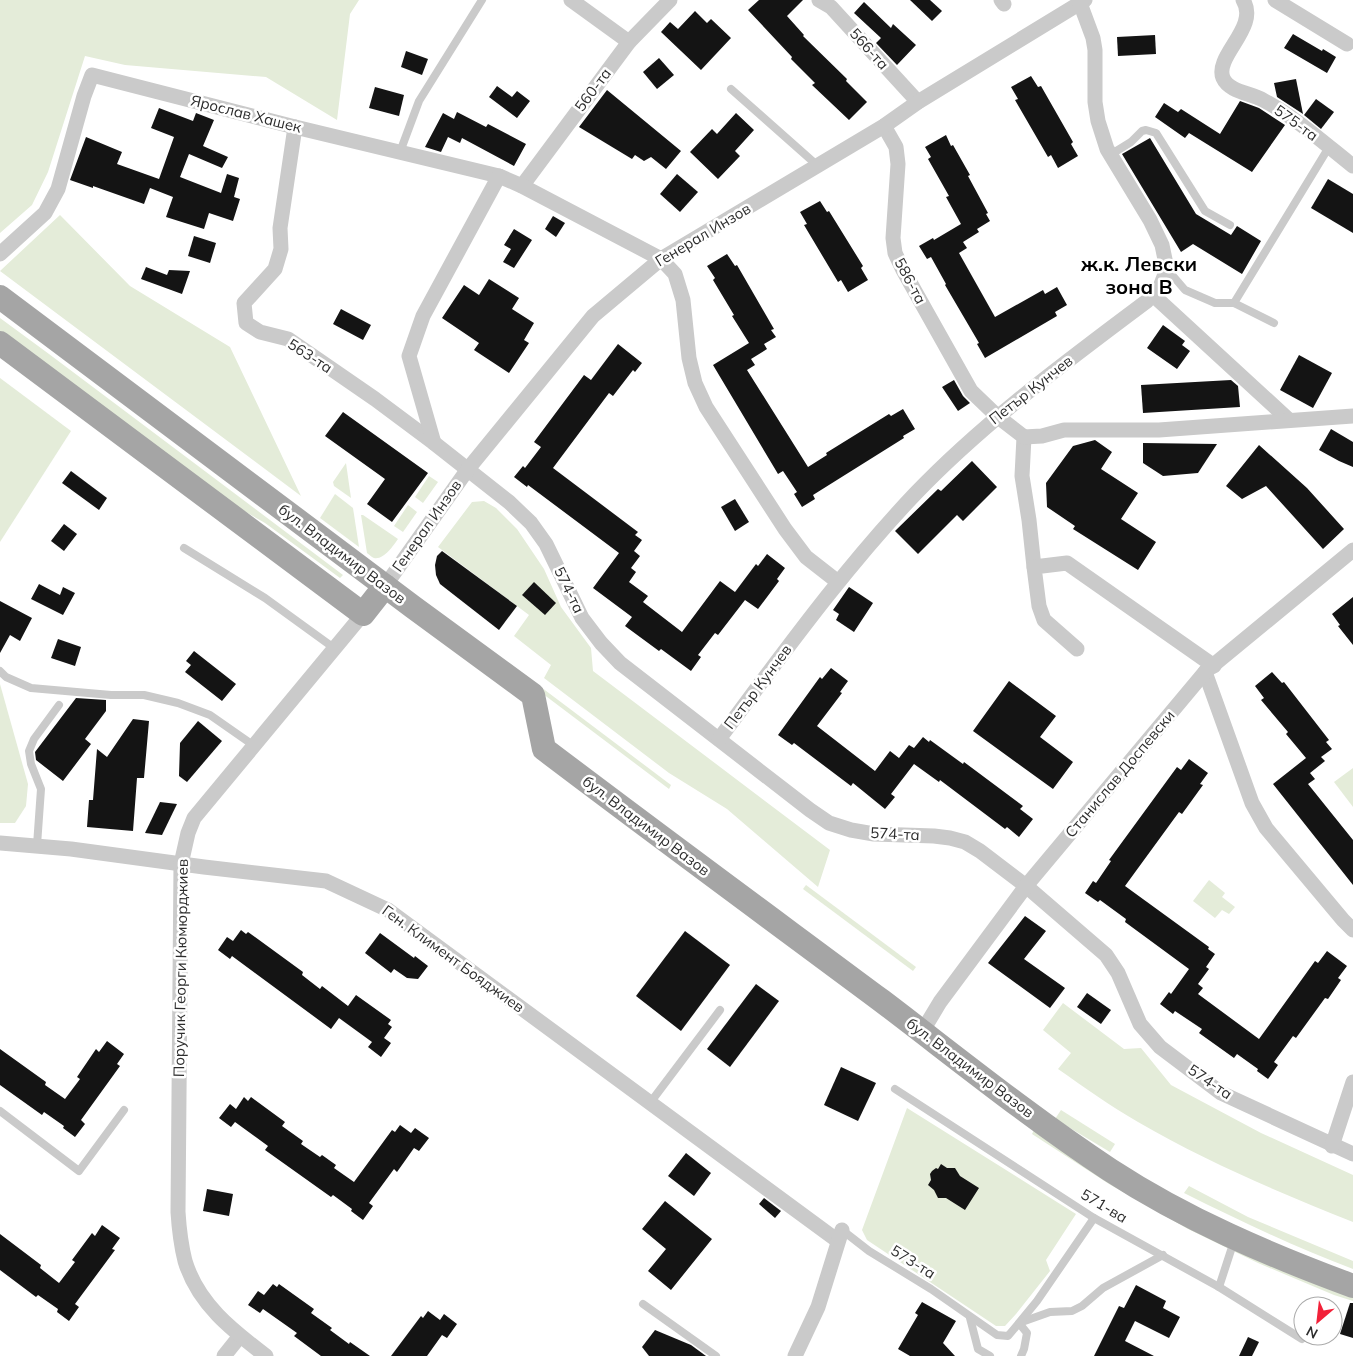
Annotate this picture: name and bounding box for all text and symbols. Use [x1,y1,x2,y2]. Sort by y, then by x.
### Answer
street label: 566-та [846,24,893,73]
street label: 560-та [570,64,615,115]
street label: Ярослав Хашек [189,91,304,137]
street label: 575-та [1271,100,1322,145]
street label: Генерал Инзов [652,199,754,271]
district label: ж.к. Левски зона В [1080,251,1197,299]
street label: 586-та [890,254,930,307]
street label: 563-та [284,334,336,377]
street label: Петър Кунчев [985,351,1076,428]
street label: Генерал Инзов [388,476,465,575]
street label: бул. Владимир Вазов [275,499,410,608]
street label: 574-та [550,563,589,616]
street label: Петър Кунчев [720,641,796,733]
street label: Станислав Доспевски [1061,706,1178,841]
street label: бул. Владимир Вазов [579,771,714,880]
street label: 574-та [870,823,920,844]
street label: Поручик Георги Кюмюрджиев [169,859,192,1077]
street label: Ген. Климент Бояджиев [379,901,528,1016]
street label: бул. Владимир Вазов [903,1013,1038,1122]
street label: 574-та [1184,1060,1236,1103]
street label: 571-ва [1078,1184,1131,1227]
street label: 573-та [887,1240,939,1283]
north arrow [1293,1296,1343,1346]
text: N [1303,1322,1321,1343]

